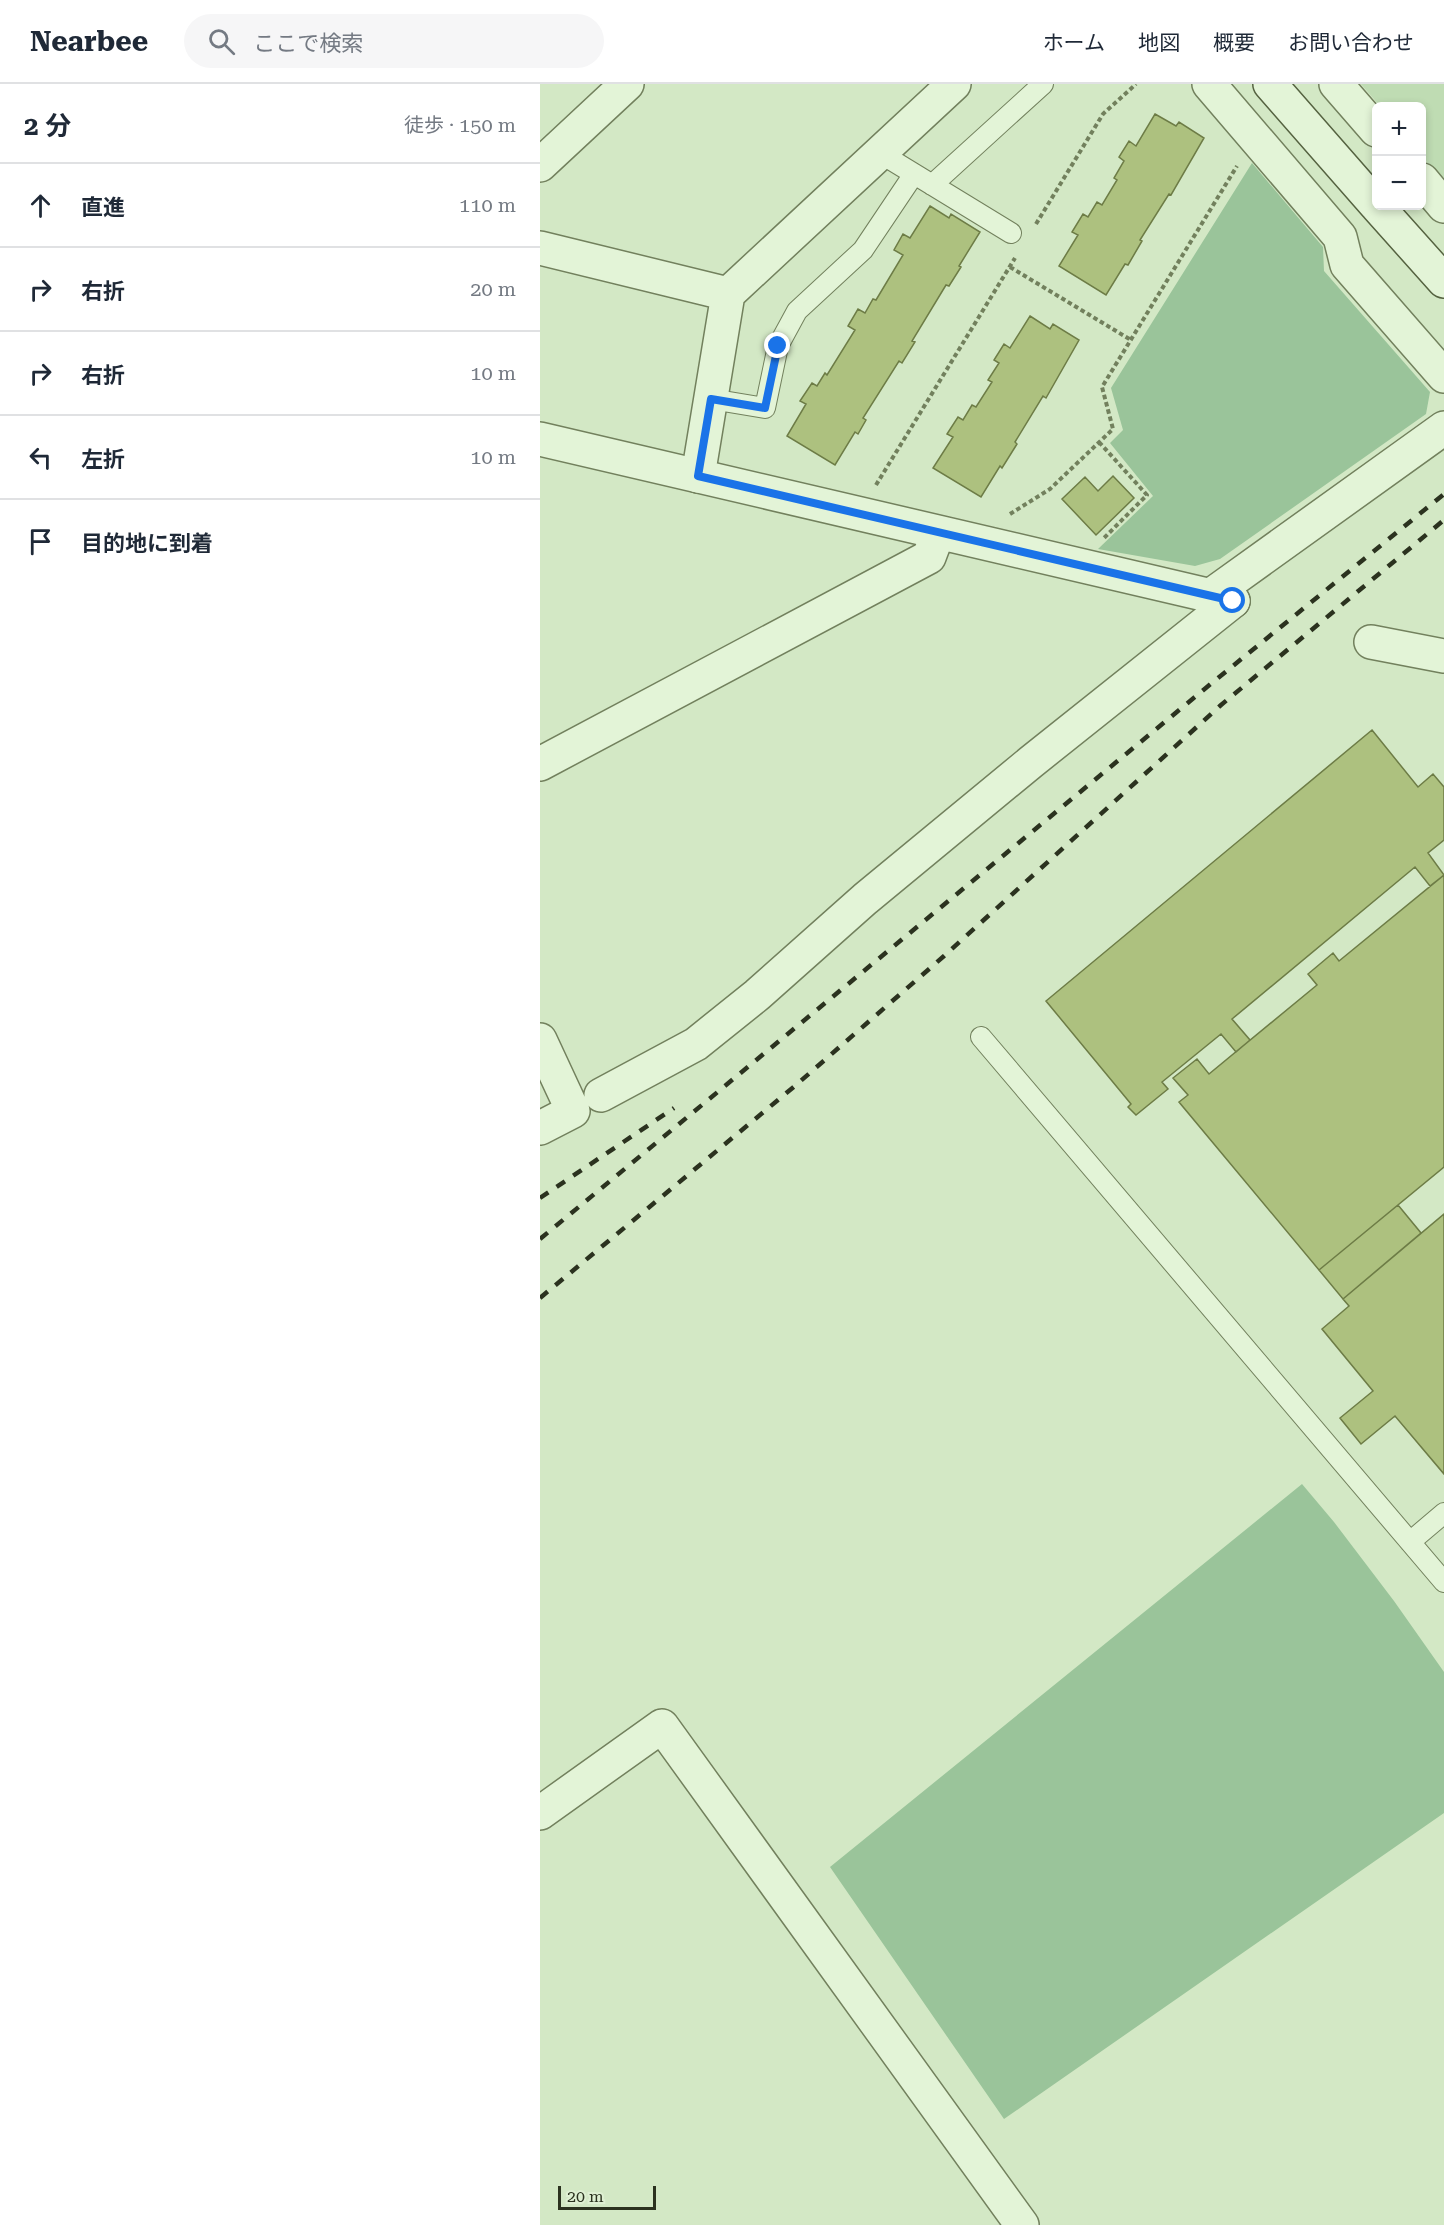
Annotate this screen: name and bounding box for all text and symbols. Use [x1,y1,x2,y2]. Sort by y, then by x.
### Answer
search box [184,14,604,68]
text: Nearbee [30,25,148,58]
icon: search [205,25,238,58]
text: ここで検索 [253,31,363,56]
text: ホーム [1043,31,1105,55]
text: 地図 [1138,31,1180,55]
text: 概要 [1213,31,1255,55]
text: お問い合わせ [1288,31,1414,55]
map controls [1372,102,1426,210]
button: + [1372,102,1426,156]
text: 2 分 [24,111,71,141]
text: 徒歩 · 150 m [404,113,516,137]
button: − [1372,156,1426,210]
icon: ahead [24,189,57,222]
text: 110 m [459,193,516,217]
text: 直進 [81,195,125,220]
icon: right [24,273,57,306]
text: 20 m [470,277,516,301]
text: 右折 [81,279,125,304]
route end [764,332,790,358]
icon: right [24,357,57,390]
text: 10 m [470,361,516,385]
text: 右折 [81,363,125,388]
icon: left [24,441,57,474]
text: 10 m [470,445,516,469]
text: 左折 [81,447,125,472]
icon: arrive [24,525,57,558]
text: 目的地に到着 [81,531,213,556]
route start [1219,587,1245,613]
scale bar [558,2183,656,2210]
text: 20 m [567,2187,604,2206]

